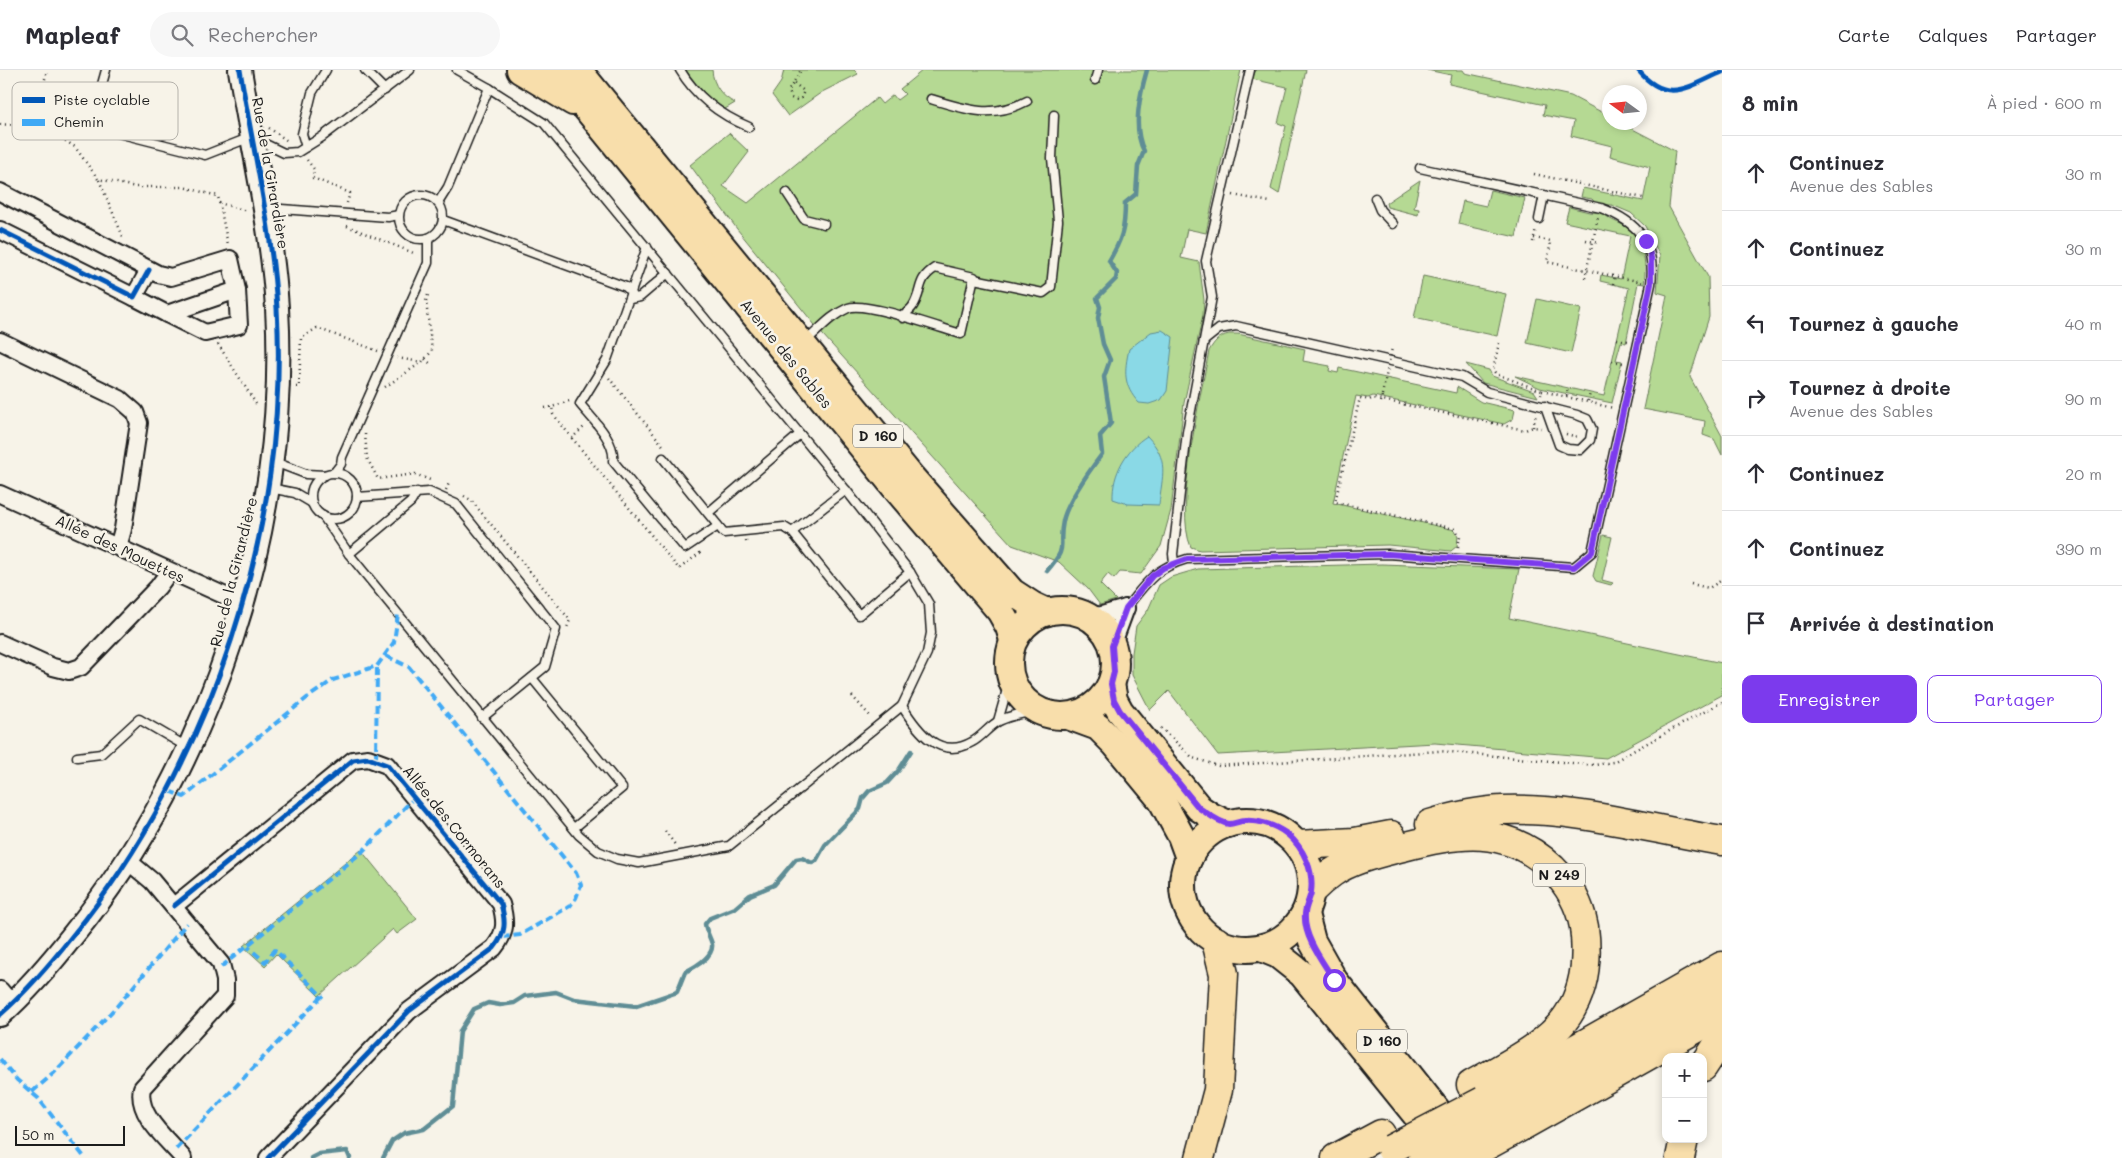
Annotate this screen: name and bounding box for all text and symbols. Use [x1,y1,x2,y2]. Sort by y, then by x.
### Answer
search box [150,12,500,57]
text: Mapleaf [25,19,120,50]
icon: search [168,21,196,49]
text: Rechercher [208,22,318,47]
text: Carte [1838,23,1890,47]
text: Calques [1918,23,1988,47]
text: Partager [2016,23,2097,47]
legend [12,82,178,140]
north arrow [1602,85,1647,130]
text: 8 min [1742,89,1798,116]
text: Piste cyclable [54,90,150,109]
text: À pied · 600 m [1986,92,2102,113]
street label: Rue de la Girardière [248,95,294,250]
text: Chemin [54,112,104,131]
text: Continuez [1789,150,1884,175]
icon: ahead [1742,159,1770,187]
text: 30 m [2065,163,2102,184]
text: Avenue des Sables [1789,175,1933,196]
route end [1635,230,1658,253]
icon: ahead [1742,234,1770,262]
text: Continuez [1789,236,1884,261]
text: 30 m [2065,238,2102,259]
street label: Avenue des Sables [736,295,837,412]
icon: left [1742,309,1770,337]
text: Tournez à gauche [1789,311,1958,336]
text: 40 m [2065,313,2102,334]
text: Tournez à droite [1789,375,1951,400]
icon: right [1742,384,1770,412]
text: 90 m [2065,388,2102,409]
text: Avenue des Sables [1789,400,1933,421]
road number: D 160 [853,424,903,448]
icon: ahead [1742,459,1770,487]
text: Continuez [1789,461,1884,486]
text: 20 m [2065,463,2102,484]
street label: Rue de la Girardière [205,495,261,649]
street label: Allée des Mouettes [53,509,188,587]
icon: ahead [1742,534,1770,562]
text: Continuez [1789,536,1884,561]
text: 390 m [2055,538,2102,559]
icon: arrive [1742,609,1770,637]
text: Arrivée à destination [1789,611,1994,636]
button: Enregistrer [1742,675,1917,723]
button: Partager [1927,675,2102,723]
street label: Allée des Cormorans [399,761,511,892]
road number: N 249 [1533,864,1585,886]
route start [1323,969,1346,992]
road number: D 160 [1357,1029,1407,1052]
map controls [1662,1053,1707,1143]
button: + [1662,1053,1707,1098]
button: − [1662,1098,1707,1143]
scale bar [15,1123,125,1146]
text: 50 m [22,1125,54,1144]

